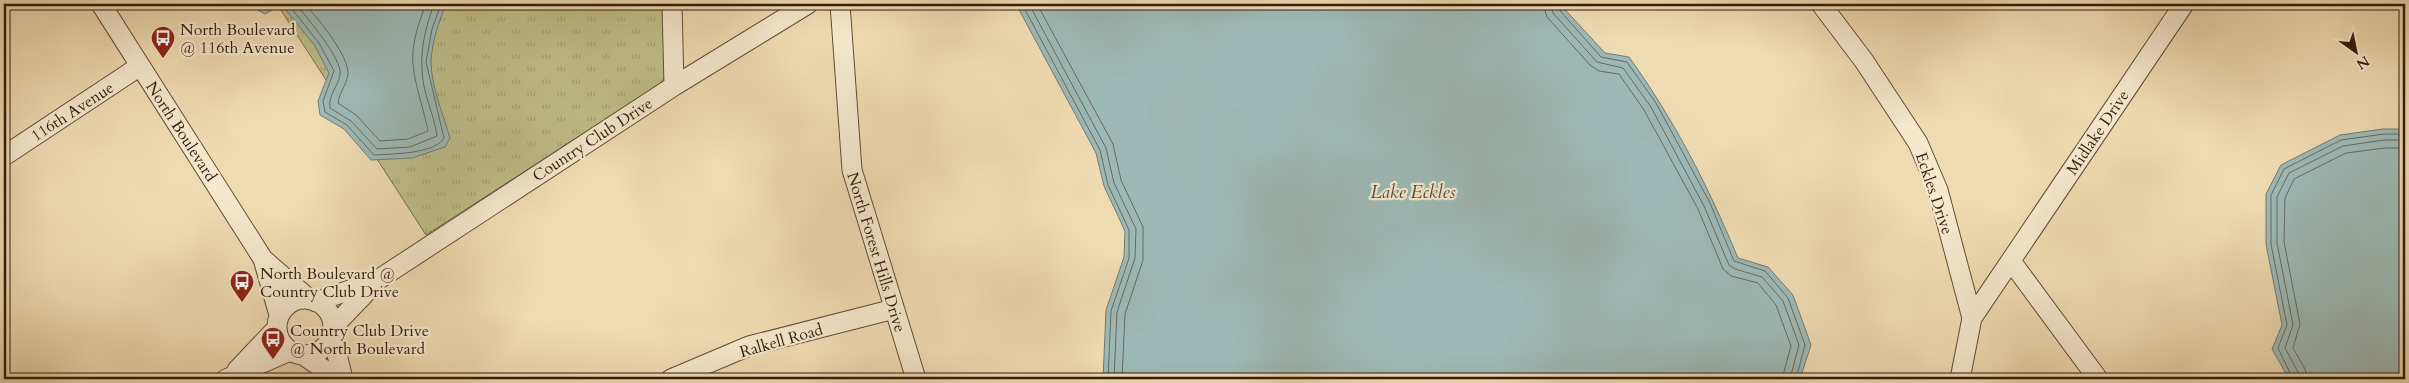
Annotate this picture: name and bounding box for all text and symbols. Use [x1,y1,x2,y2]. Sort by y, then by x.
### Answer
place label: North Boulevard @ 116th Avenue [180,19,296,59]
bus stop icon: North Boulevard @ 116th Avenue [150,25,176,59]
north arrow [2332,28,2382,78]
text: N [2353,51,2373,74]
street label: 116th Avenue [27,77,118,147]
street label: North Boulevard [141,77,222,186]
street label: Midlake Drive [2061,86,2134,179]
street label: Country Club Drive [528,93,657,187]
street label: Eckles Drive [1910,149,1958,237]
street label: North Forest Hills Drive [841,170,911,335]
water label: Lake Eckles [1370,180,1456,205]
place label: North Boulevard @ Country Club Drive [260,263,399,303]
bus stop icon: North Boulevard @ Country Club Drive [229,269,255,303]
street label: Ralkell Road [737,318,826,363]
place label: Country Club Drive @ North Boulevard [290,320,429,360]
bus stop icon: Country Club Drive @ North Boulevard [260,326,286,360]

